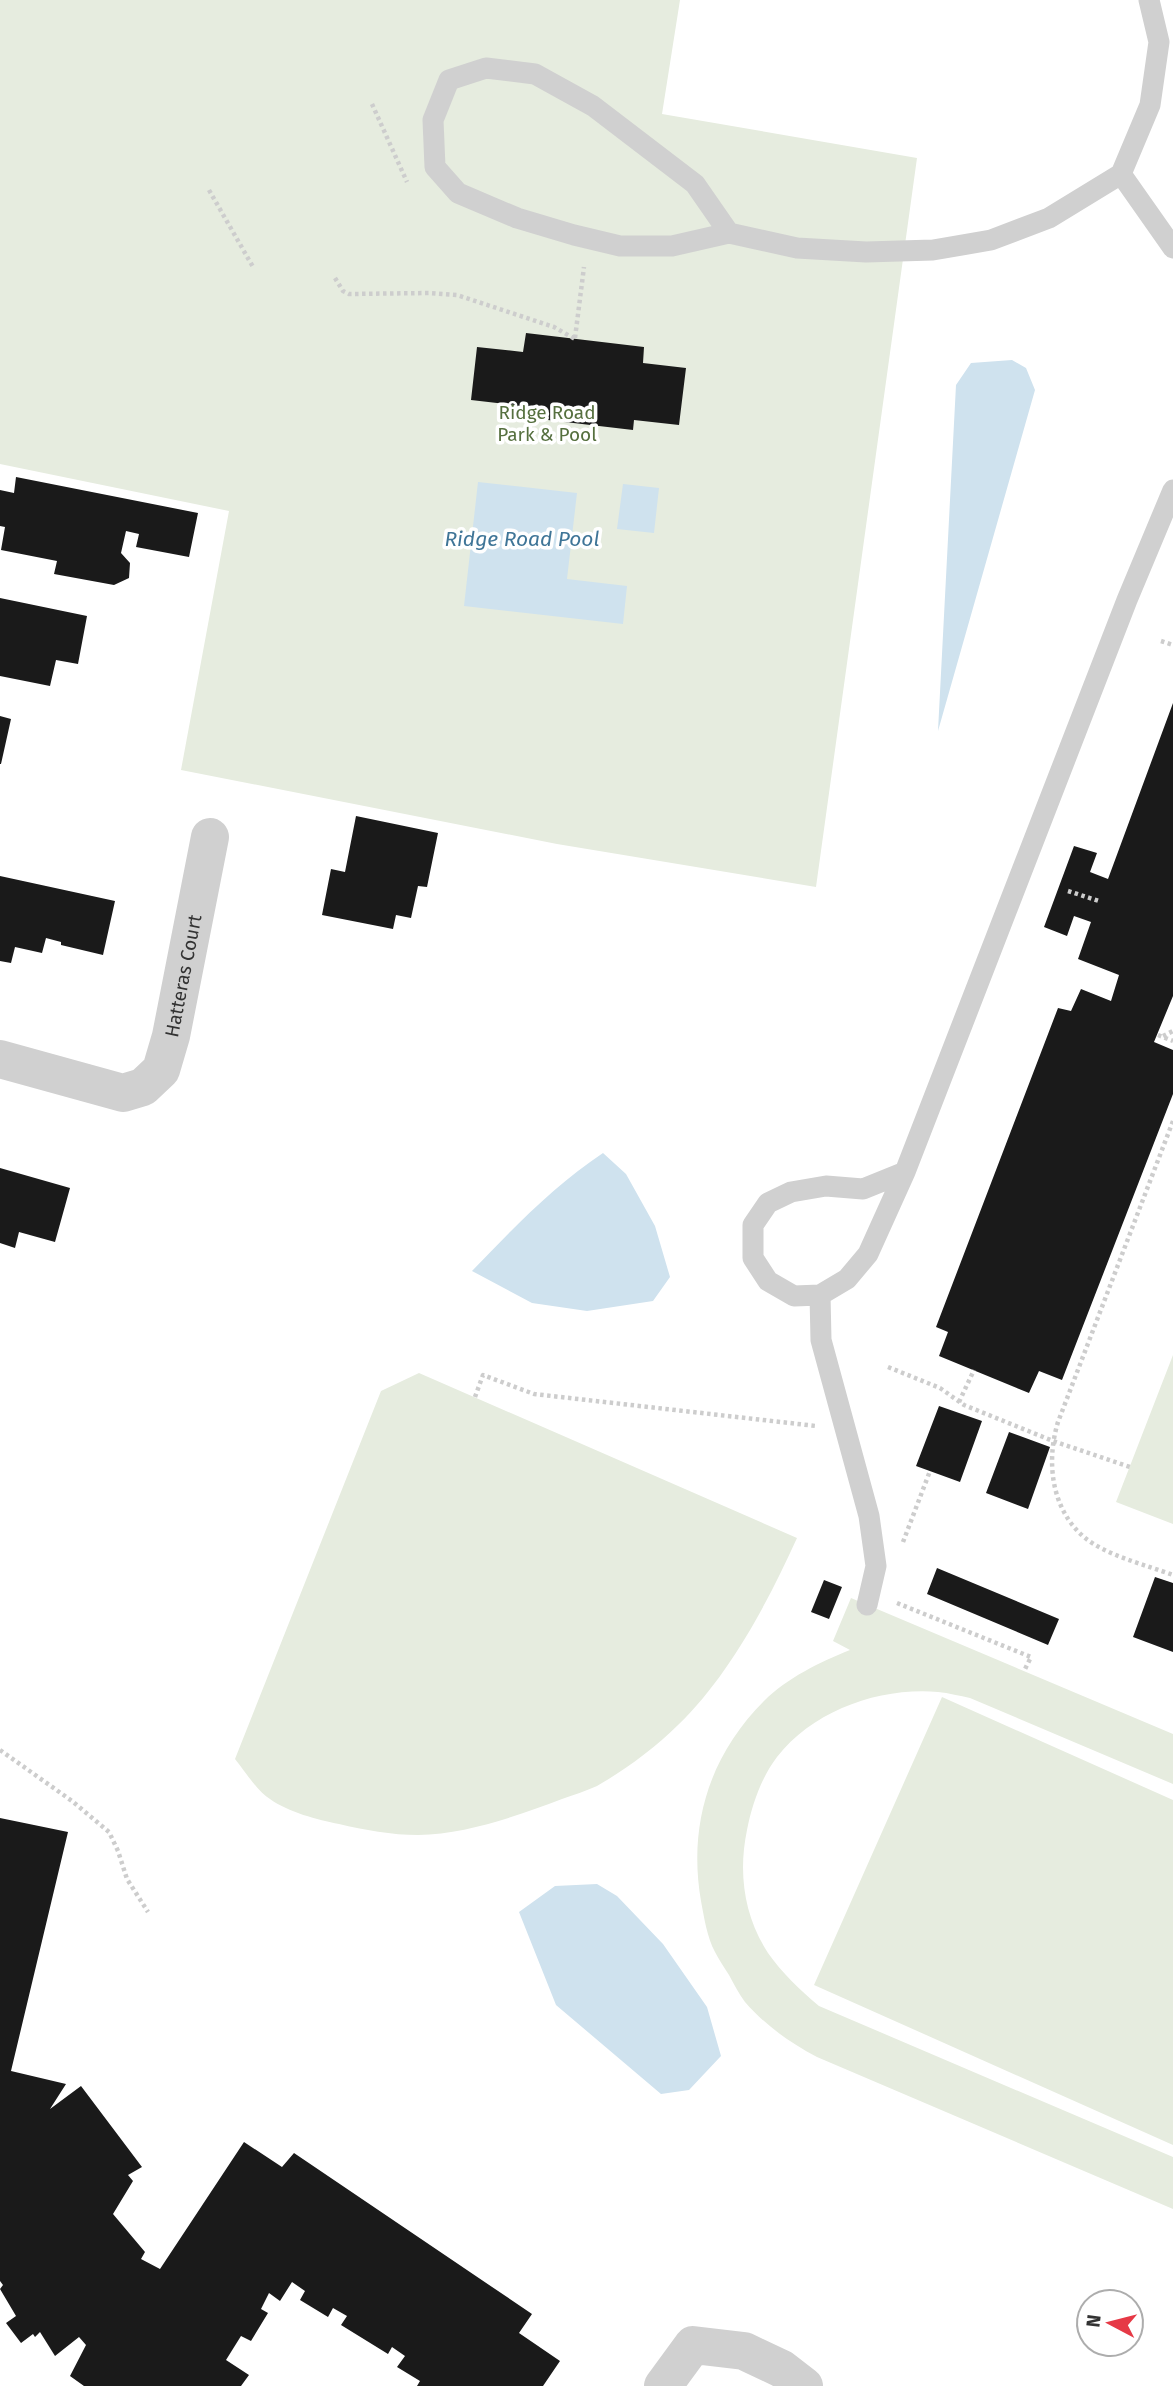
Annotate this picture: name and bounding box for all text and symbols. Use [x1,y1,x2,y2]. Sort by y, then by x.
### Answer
park label: Ridge Road Park & Pool [497,401,597,446]
water label: Ridge Road Pool [444,526,600,552]
street label: Hatteras Court [160,913,207,1039]
north arrow [1075,2288,1145,2358]
text: N [1081,2313,1106,2329]

